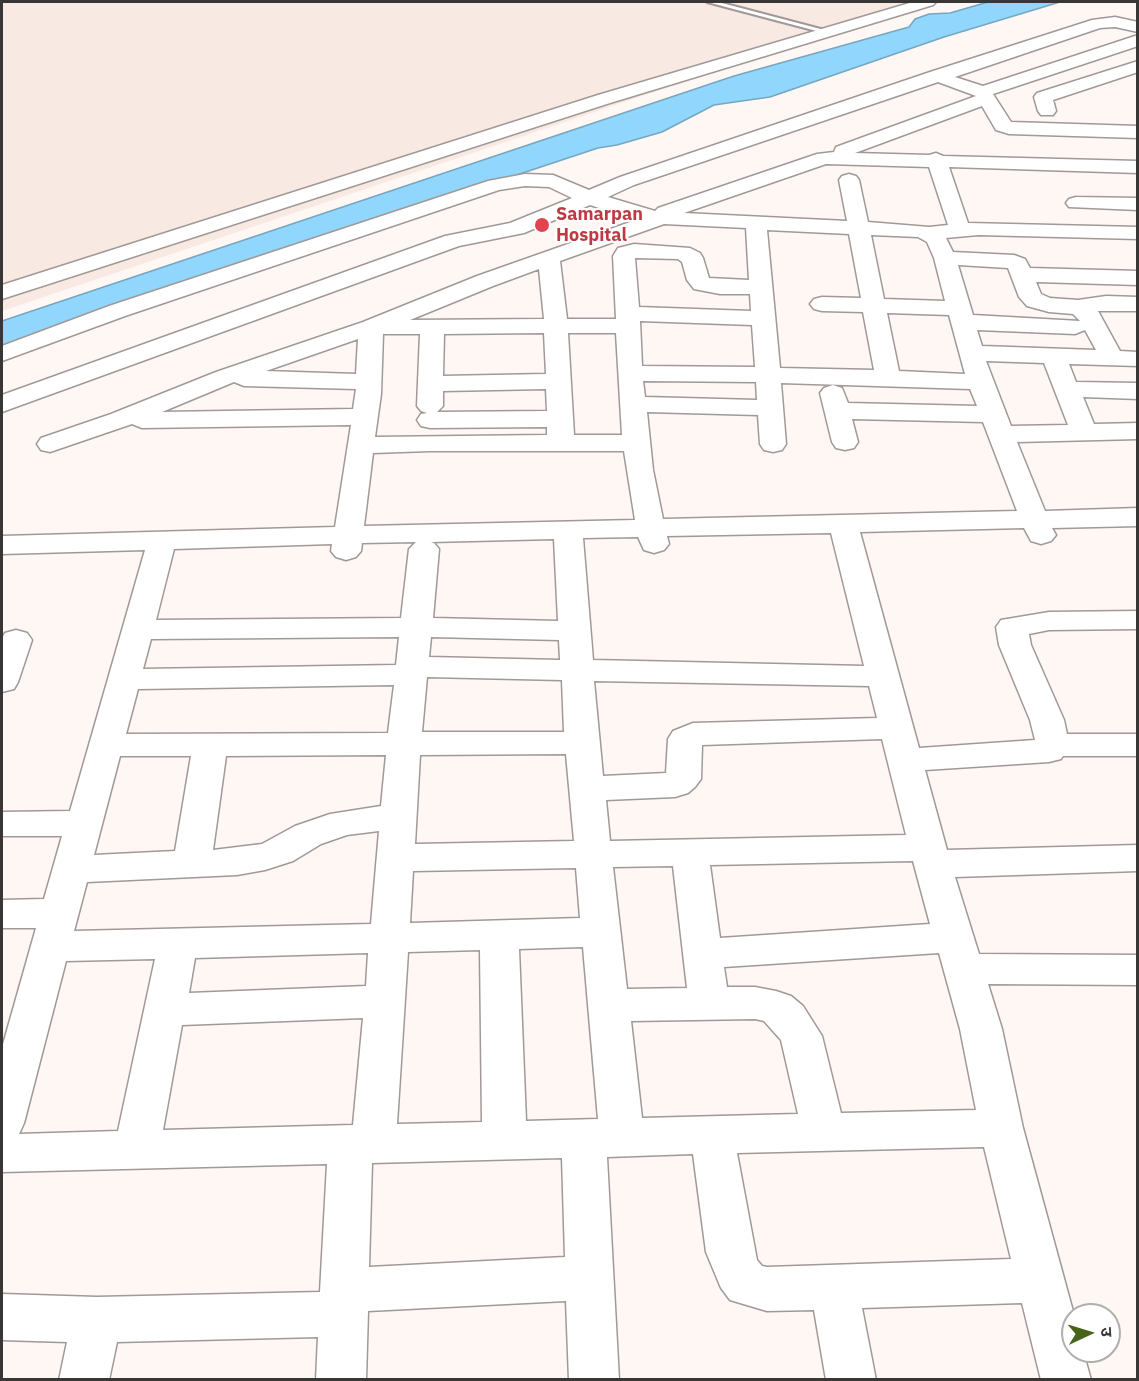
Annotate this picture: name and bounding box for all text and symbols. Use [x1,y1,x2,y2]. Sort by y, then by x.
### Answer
place label: Samarpan Hospital [556,204,643,246]
marker: Samarpan Hospital [533,216,551,234]
north arrow [1061,1303,1121,1363]
text: उ [1097,1327,1117,1337]

